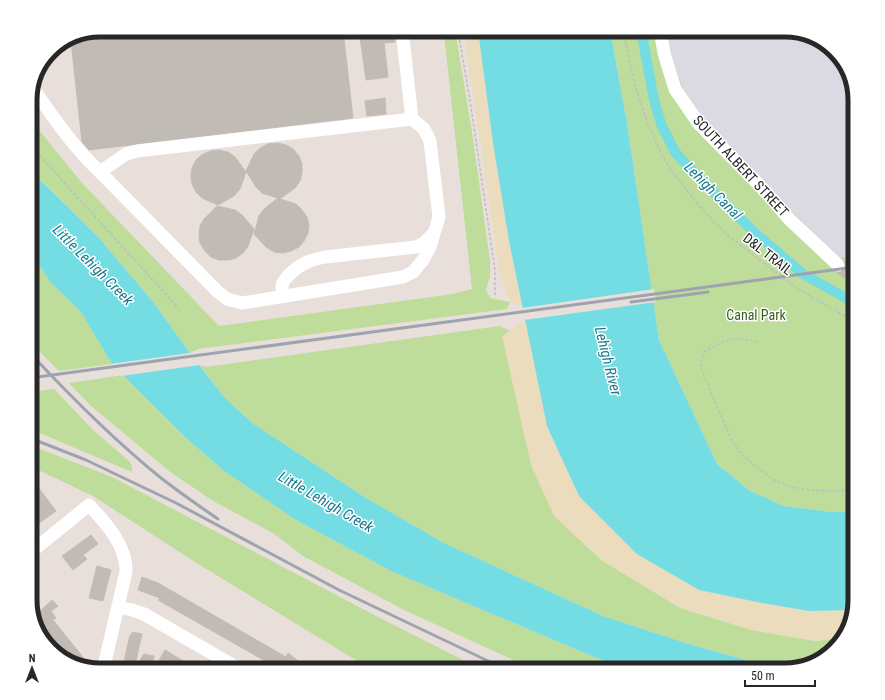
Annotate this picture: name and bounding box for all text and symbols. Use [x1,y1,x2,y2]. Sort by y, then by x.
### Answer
street label: SOUTH ALBERT STREET [690,112,792,220]
water label: Lehigh Canal [680,158,746,224]
water label: Little Lehigh Creek [49,221,137,309]
street label: D&L TRAIL [740,230,796,278]
park label: Canal Park [726,307,786,323]
water label: Lehigh River [591,325,625,398]
water label: Little Lehigh Creek [275,467,377,537]
north arrow [12,648,52,688]
text: N [29,652,36,665]
scale bar [745,662,815,688]
text: 50 m [751,669,775,683]

